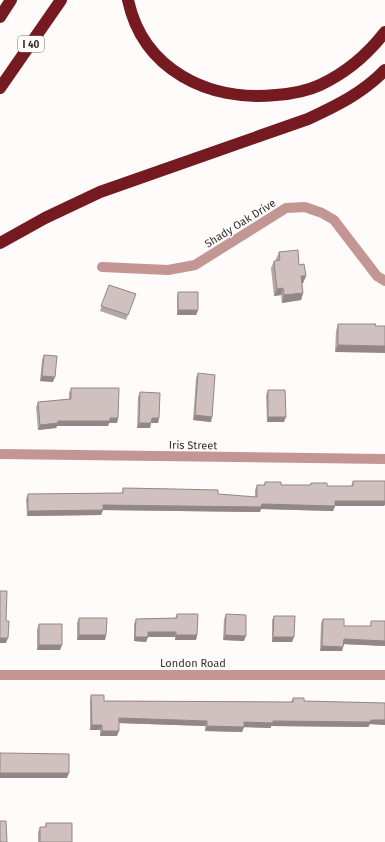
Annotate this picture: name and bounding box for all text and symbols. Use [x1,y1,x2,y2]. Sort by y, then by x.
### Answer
road number: I 40 [18,36,44,52]
street label: Shady Oak Drive [202,196,278,250]
street label: Iris Street [169,439,217,452]
street label: London Road [160,657,226,670]

